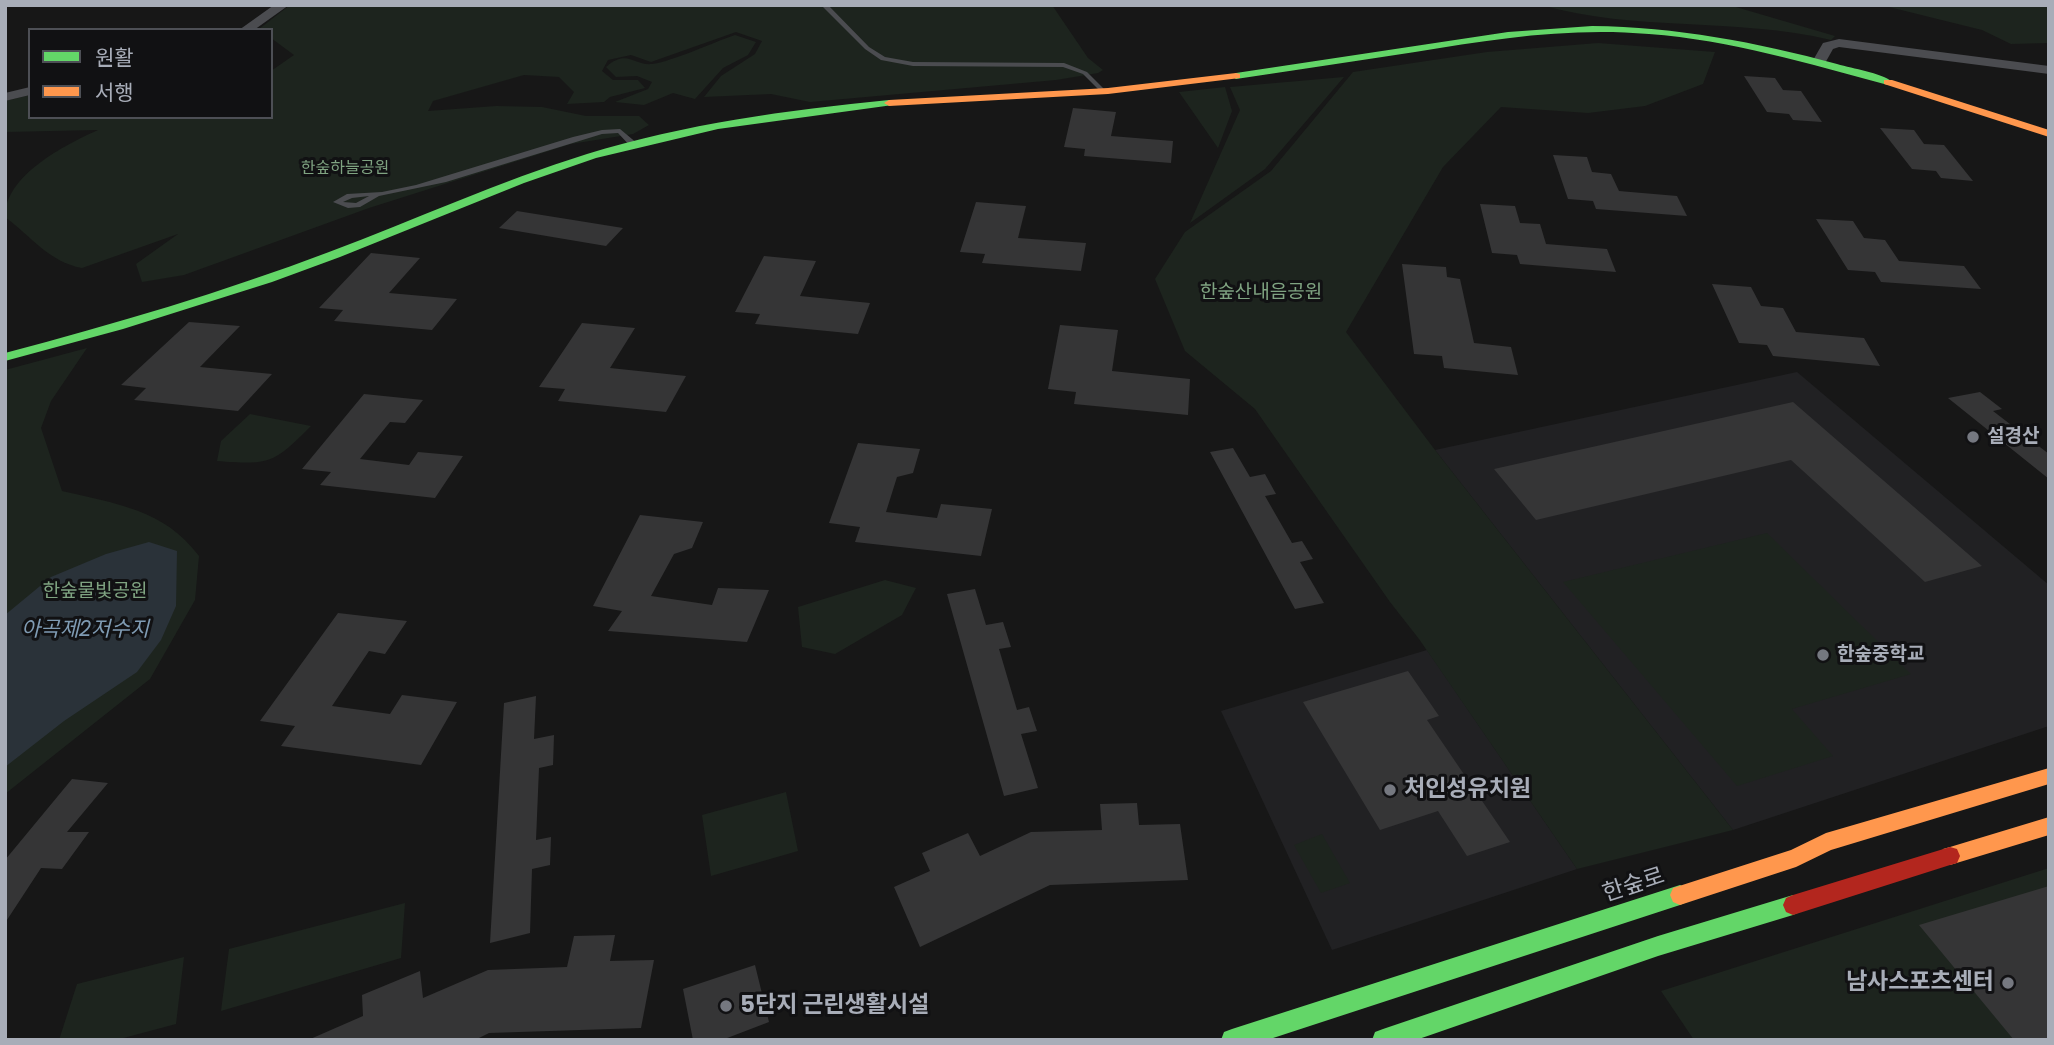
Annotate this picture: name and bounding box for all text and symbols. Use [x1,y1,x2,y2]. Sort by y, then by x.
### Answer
legend [28,28,273,119]
text: 원활 [95,43,134,72]
text: 서행 [95,78,134,107]
park label: 한숲하늘공원 [301,159,389,179]
park label: 한숲산내음공원 [1200,282,1322,304]
place label: 설경산 [1987,426,2039,448]
marker: 설경산 [1965,429,1981,445]
park label: 한숲물빛공원 [43,581,147,603]
water label: 아곡제2저수지 [21,618,149,644]
place label: 한숲중학교 [1837,644,1924,666]
marker: 한숲중학교 [1815,647,1831,663]
place label: 처인성유치원 [1404,776,1531,804]
marker: 처인성유치원 [1382,782,1398,798]
street label: 한숲로 [1600,863,1668,909]
place label: 남사스포츠센터 [1846,969,1994,997]
marker: 남사스포츠센터 [2000,975,2016,991]
place label: 5단지 근린생활시설 [740,992,929,1020]
marker: 5단지 근린생활시설 [718,998,734,1014]

